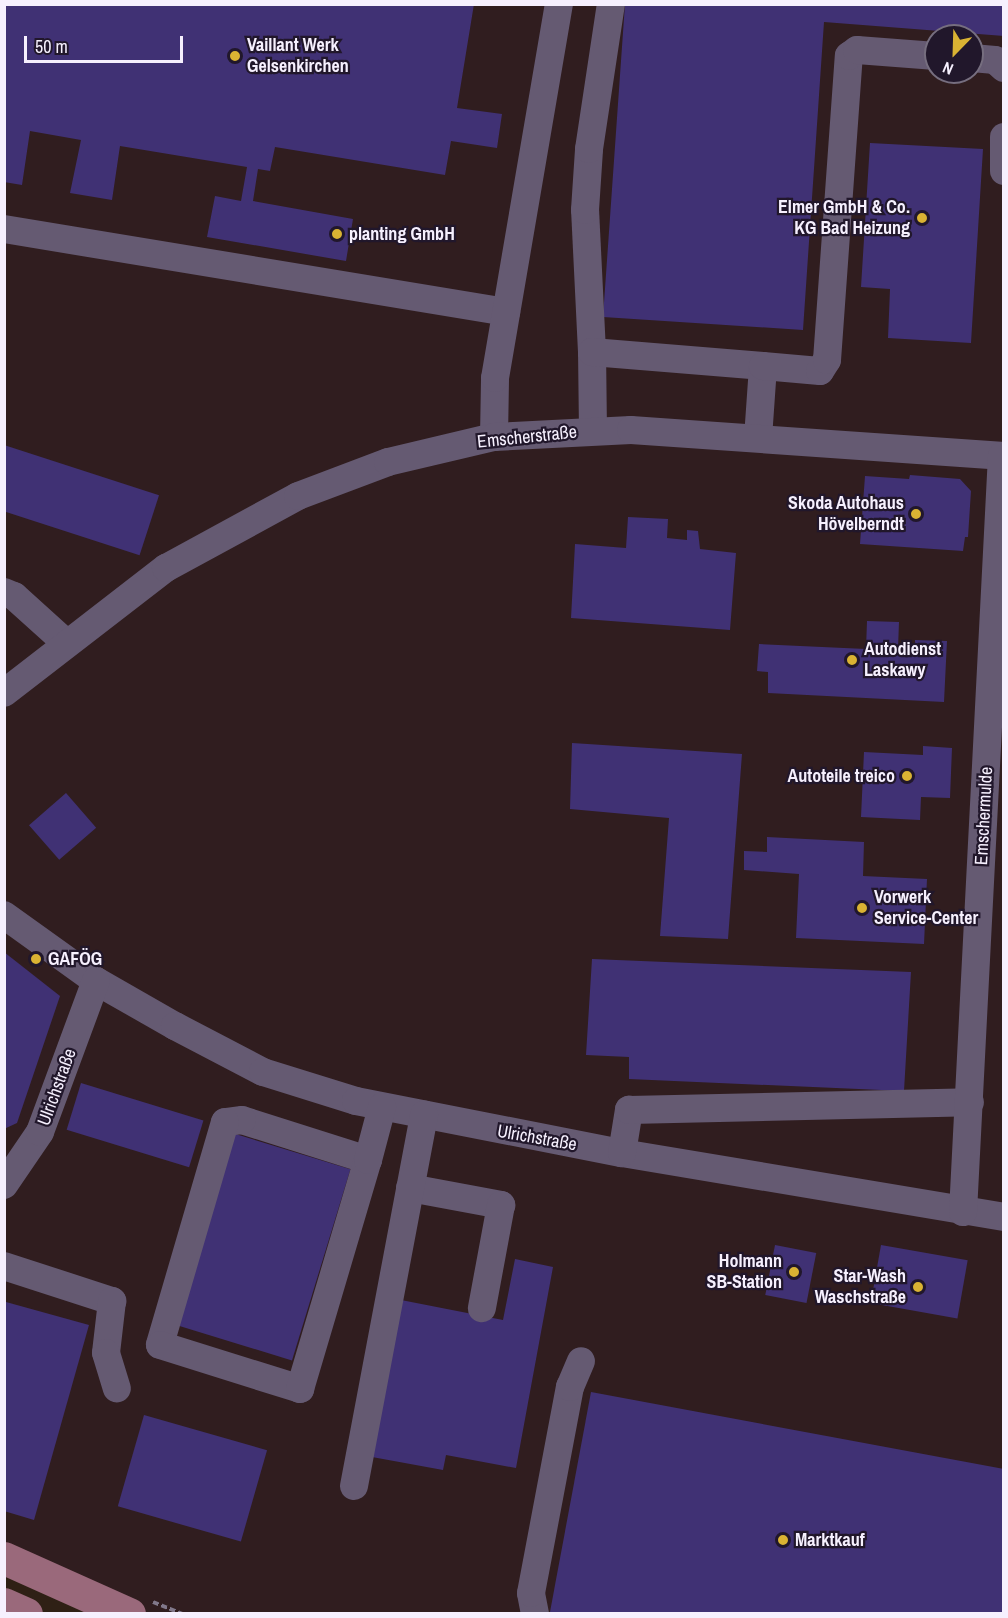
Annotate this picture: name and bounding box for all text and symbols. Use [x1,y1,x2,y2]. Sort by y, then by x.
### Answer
scale bar [27,24,186,62]
north arrow [924,24,984,84]
text: 50 m [35,34,68,59]
place label: Vaillant Werk Gelsenkirchen [247,35,349,78]
marker: Vaillant Werk Gelsenkirchen [228,49,242,63]
text: N [939,57,956,81]
place label: Elmer GmbH & Co. KG Bad Heizung [778,197,910,240]
marker: Elmer GmbH & Co. KG Bad Heizung [915,211,929,225]
place label: planting GmbH [349,223,455,245]
marker: planting GmbH [330,227,344,241]
street label: Emscherstraße [476,421,578,453]
place label: Skoda Autohaus Hövelberndt [788,493,904,536]
marker: Skoda Autohaus Hövelberndt [909,507,923,521]
place label: Autodienst Laskawy [864,639,941,682]
marker: Autodienst Laskawy [845,653,859,667]
place label: Autoteile treico [788,765,895,787]
street label: Emschermulde [971,766,997,866]
marker: Autoteile treico [900,769,914,783]
place label: Vorwerk Service-Center [874,887,978,930]
marker: Vorwerk Service-Center [855,901,869,915]
place label: GAFÖG [48,948,102,970]
marker: GAFÖG [29,952,43,966]
street label: Ulrichstraße [33,1046,81,1128]
street label: Ulrichstraße [496,1120,578,1156]
place label: Holmann SB-Station [707,1251,782,1294]
marker: Holmann SB-Station [787,1265,801,1279]
place label: Star-Wash Waschstraße [815,1266,906,1308]
marker: Star-Wash Waschstraße [911,1280,925,1294]
place label: Marktkauf [795,1529,865,1551]
marker: Marktkauf [776,1533,790,1547]

